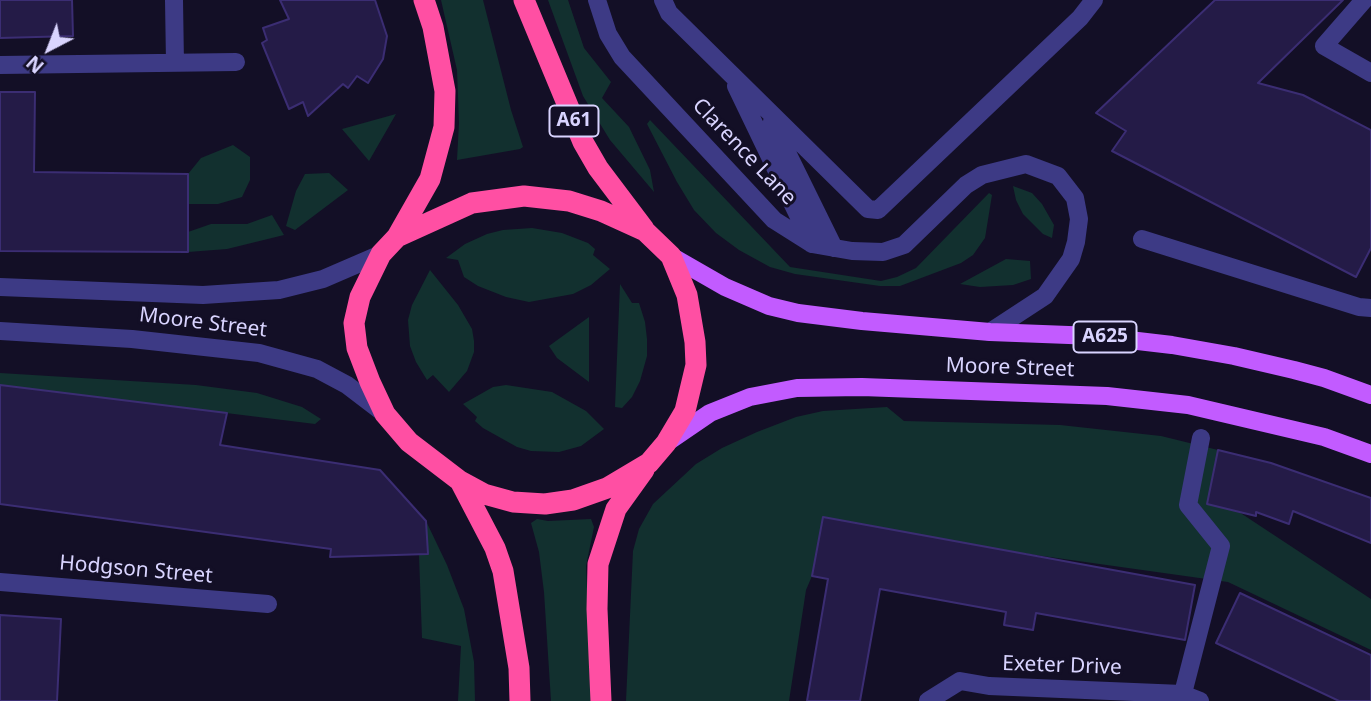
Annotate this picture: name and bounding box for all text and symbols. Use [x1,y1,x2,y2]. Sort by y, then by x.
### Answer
north arrow [14,14,84,84]
text: N [21,50,49,79]
street label: Clarence Lane [687,93,801,211]
road number: A61 [550,105,598,136]
street label: Moore Street [138,303,268,343]
road number: A625 [1074,322,1136,352]
street label: Moore Street [945,353,1075,383]
street label: Hodgson Street [58,551,214,589]
street label: Exeter Drive [1002,651,1122,681]

